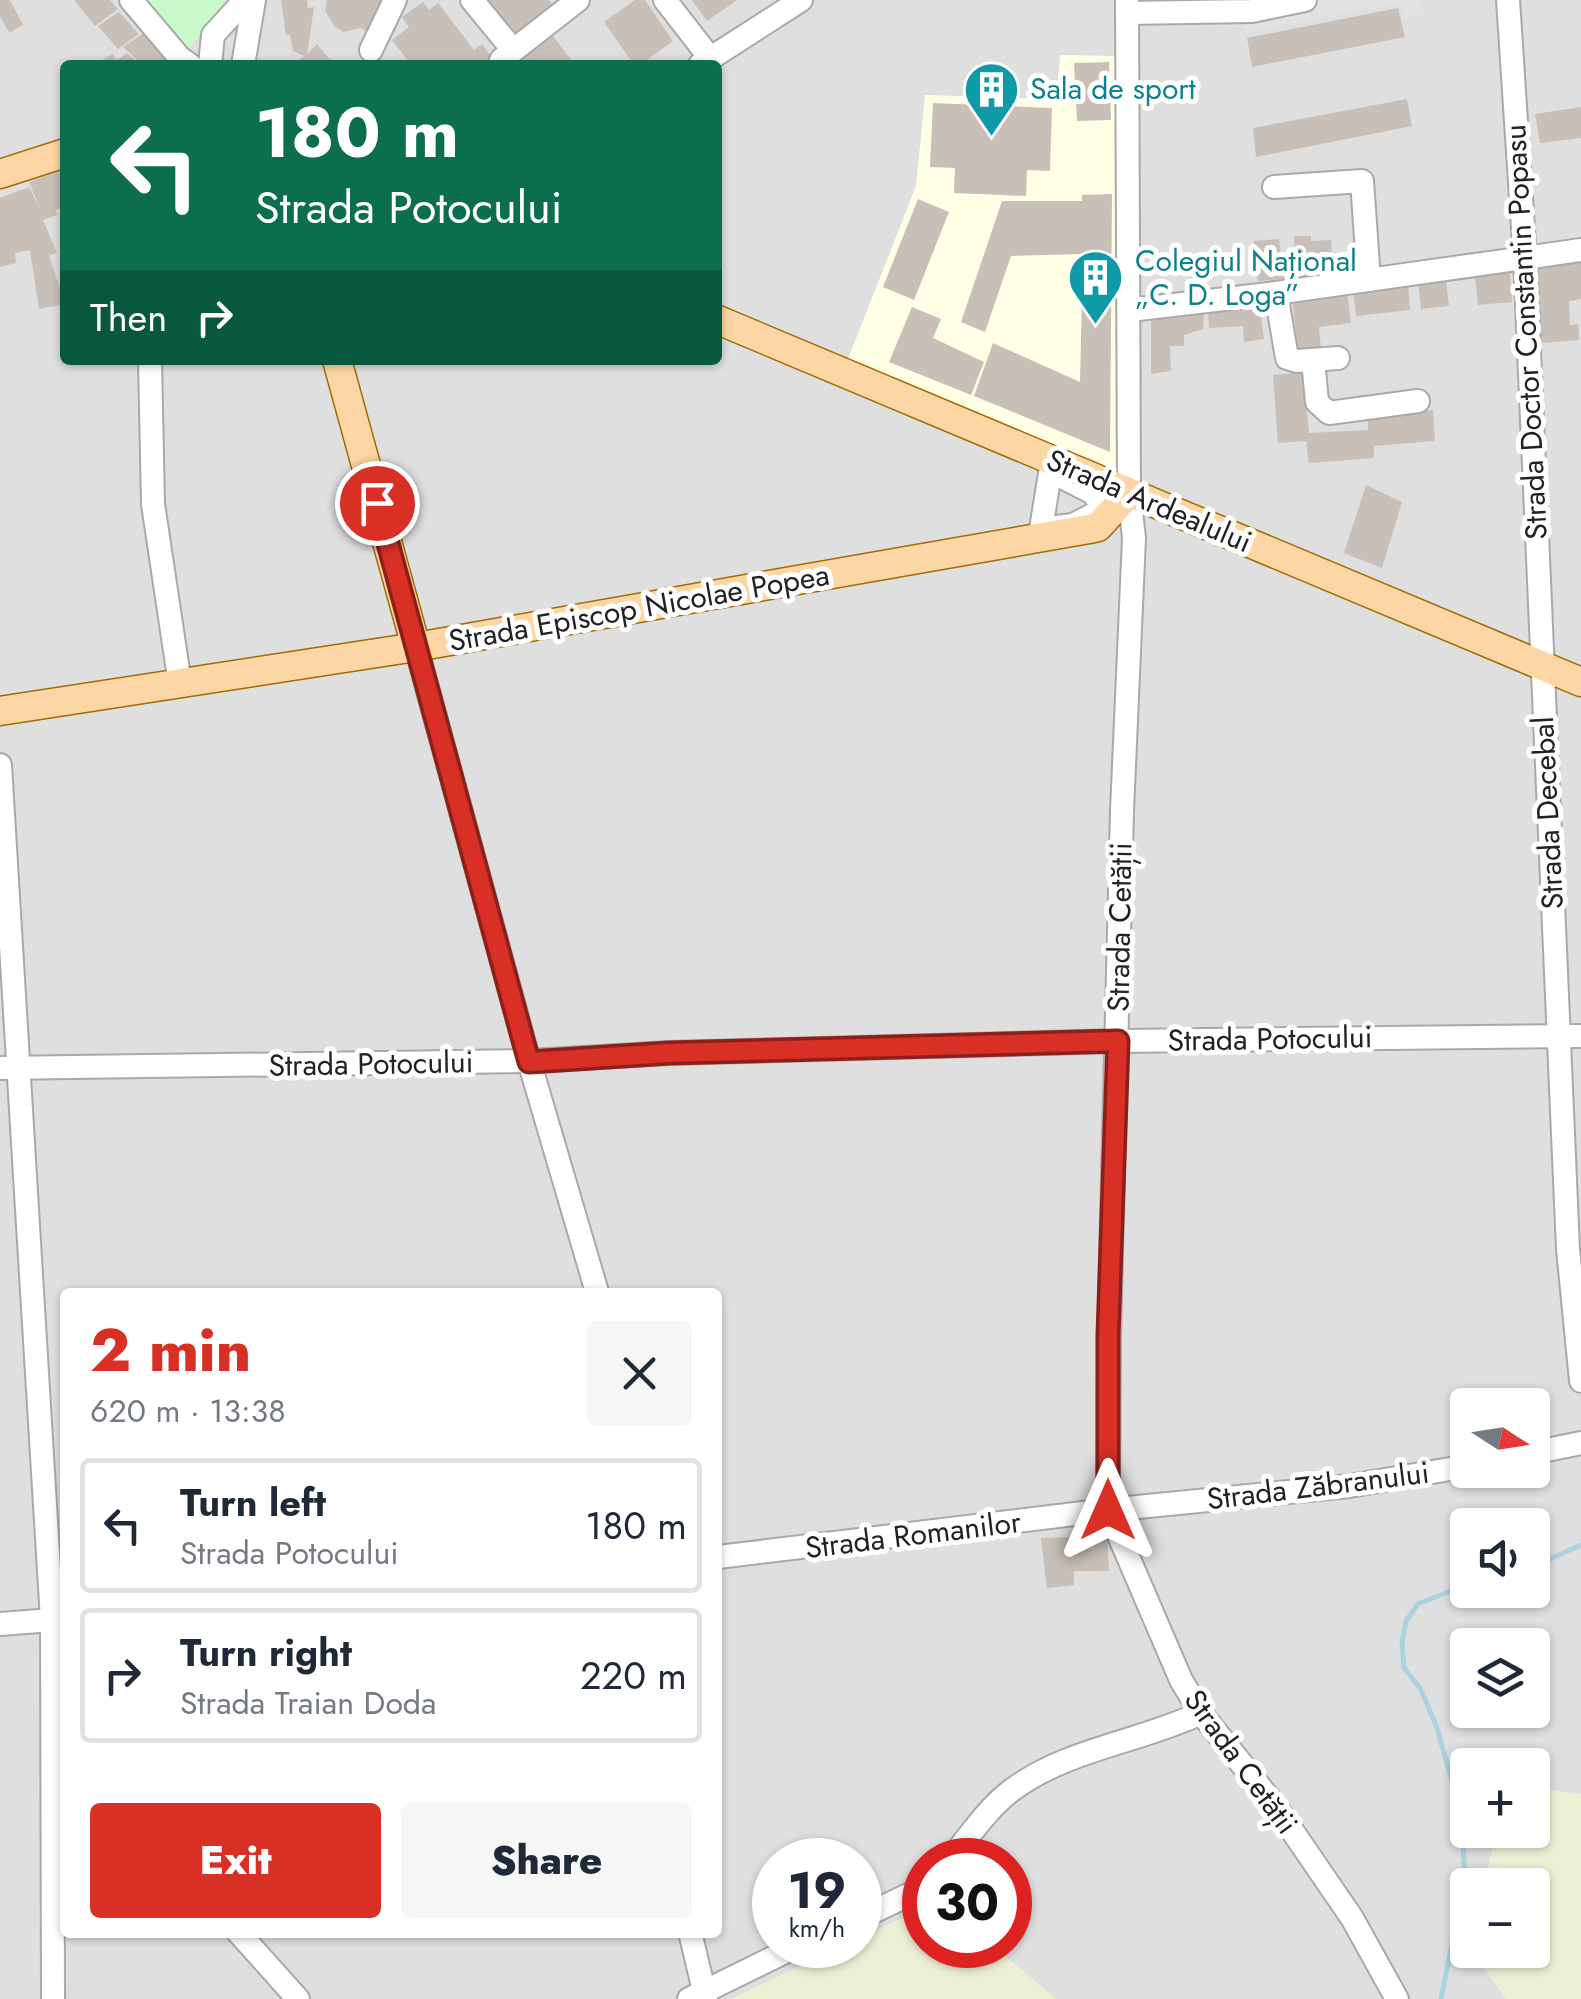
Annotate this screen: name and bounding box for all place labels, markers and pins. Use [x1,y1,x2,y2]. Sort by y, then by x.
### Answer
building icon: Sala de sport [961,59,1021,138]
place label: Sala de sport [1030,67,1197,110]
place label: Colegiul Național „C. D. Loga” [1135,239,1357,316]
building icon: Colegiul Național „C. D. Loga” [1066,248,1126,327]
pin [335,461,420,546]

